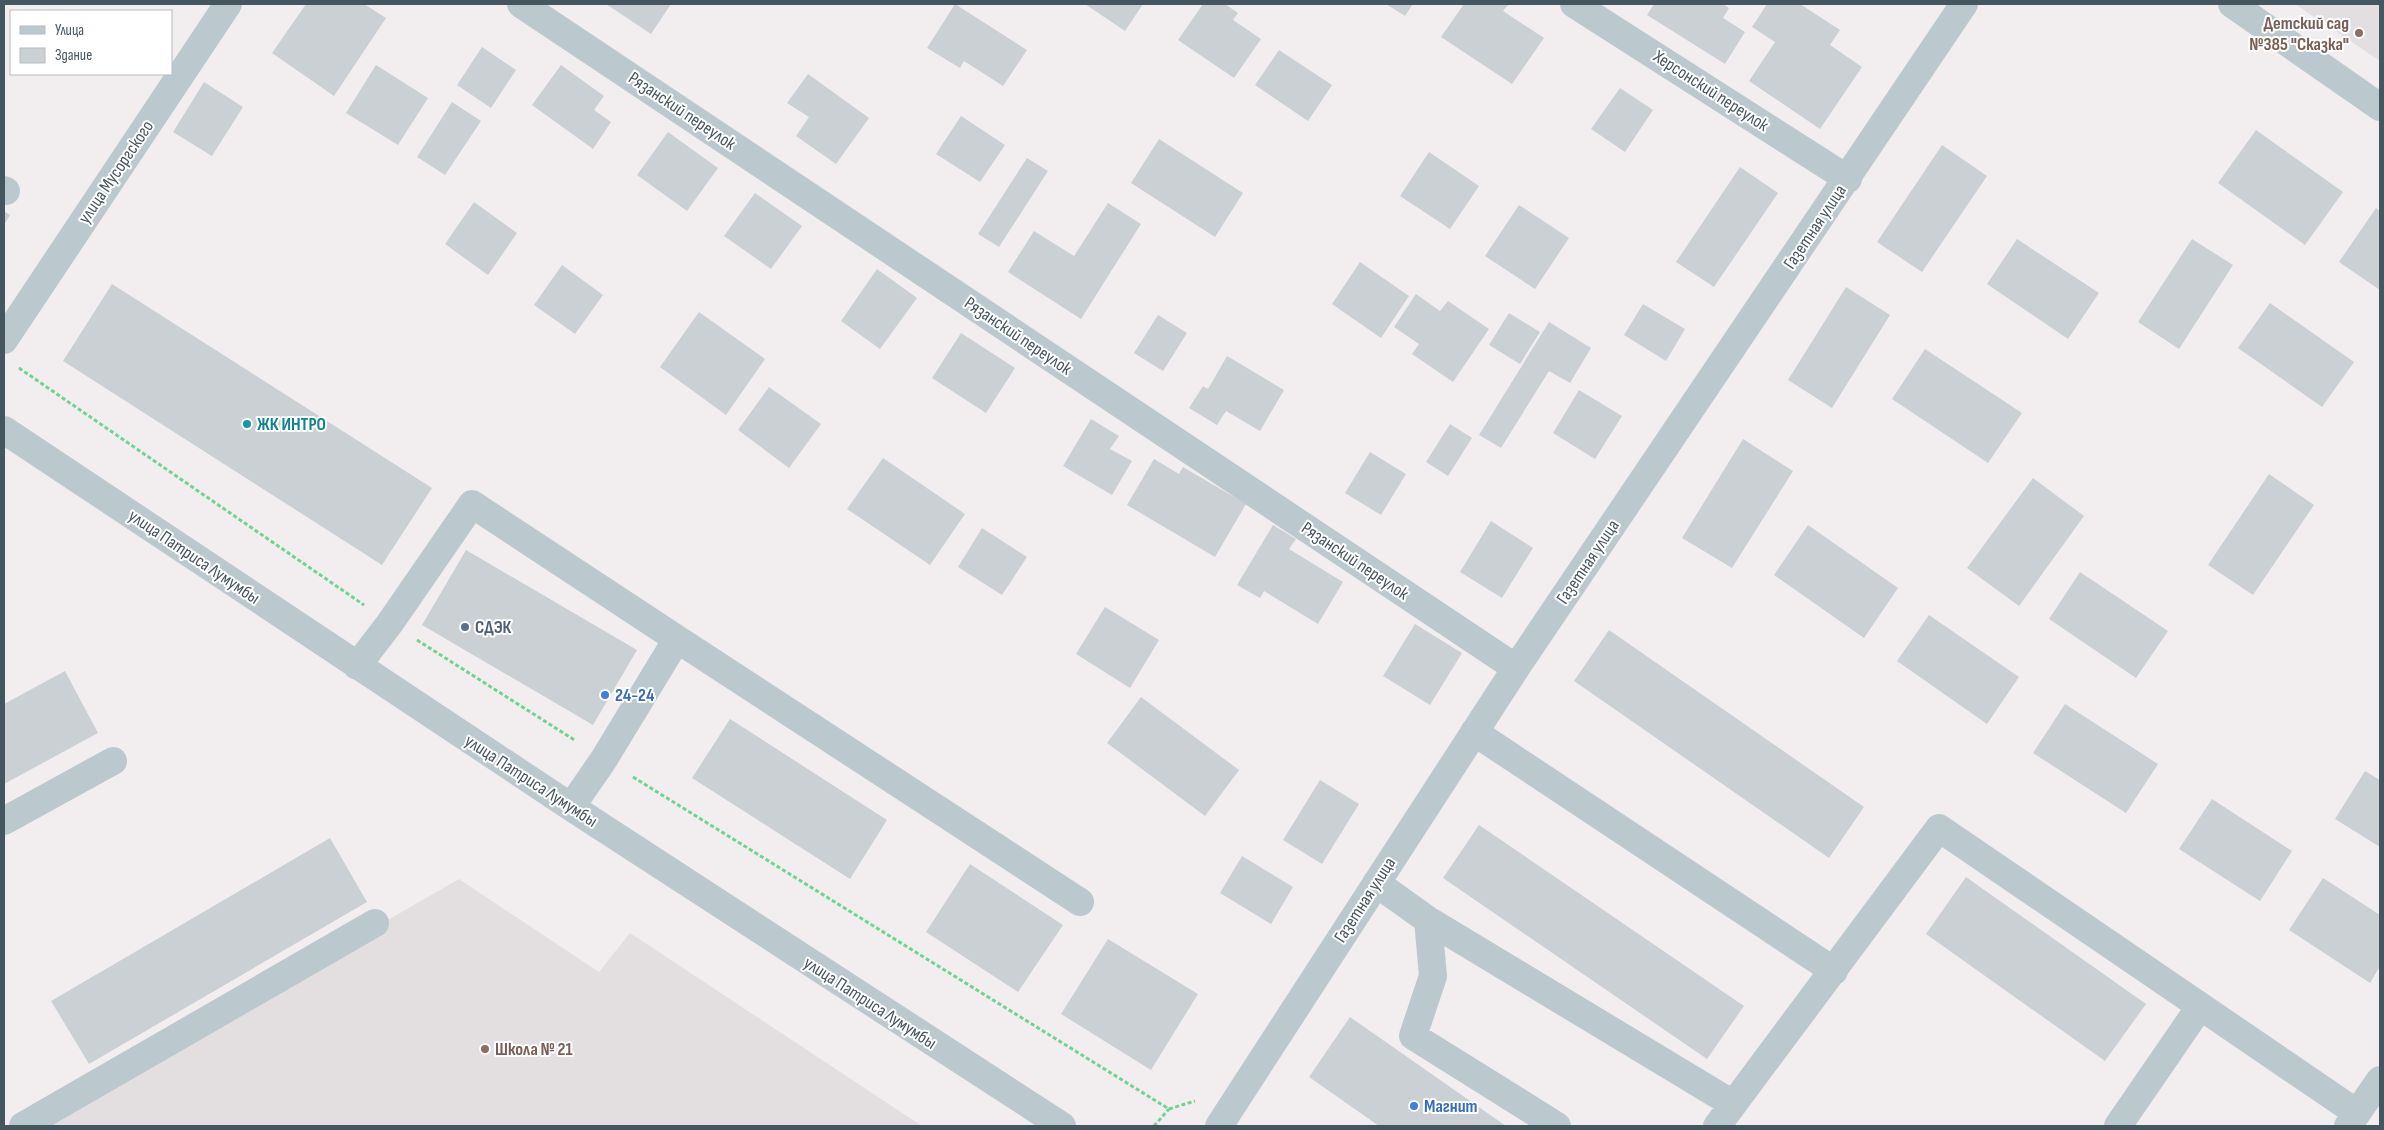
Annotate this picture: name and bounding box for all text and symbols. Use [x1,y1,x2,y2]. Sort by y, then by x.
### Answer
legend [10,10,172,75]
place label: Детский сад №385 "Сказка" [2249,13,2349,55]
text: Улица [55,21,84,40]
marker: Детский сад №385 "Сказка" [2353,27,2365,39]
street label: Херсонский переулок [1649,45,1773,136]
text: Здание [55,46,92,65]
street label: Рязанский переулок [625,67,740,155]
street label: улица Мусоргского [74,117,158,227]
street label: Газетная улица [1779,181,1851,273]
street label: Рязанский переулок [961,292,1076,380]
place label: ЖК ИНТРО [257,414,326,435]
marker: ЖК ИНТРО [241,418,253,430]
street label: улица Патриса Лумумбы [124,505,264,609]
street label: Газетная улица [1552,516,1624,608]
street label: Рязанский переулок [1298,517,1413,605]
place label: СДЭК [475,617,512,638]
marker: СДЭК [459,621,471,633]
place label: 24-24 [615,685,655,706]
marker: 24-24 [599,689,611,701]
street label: улица Патриса Лумумбы [461,730,601,832]
street label: Газетная улица [1330,854,1400,946]
street label: улица Патриса Лумумбы [800,952,940,1054]
place label: Школа № 21 [495,1039,573,1060]
marker: Школа № 21 [479,1043,491,1055]
place label: Магнит [1424,1096,1478,1117]
marker: Магнит [1408,1100,1420,1112]

